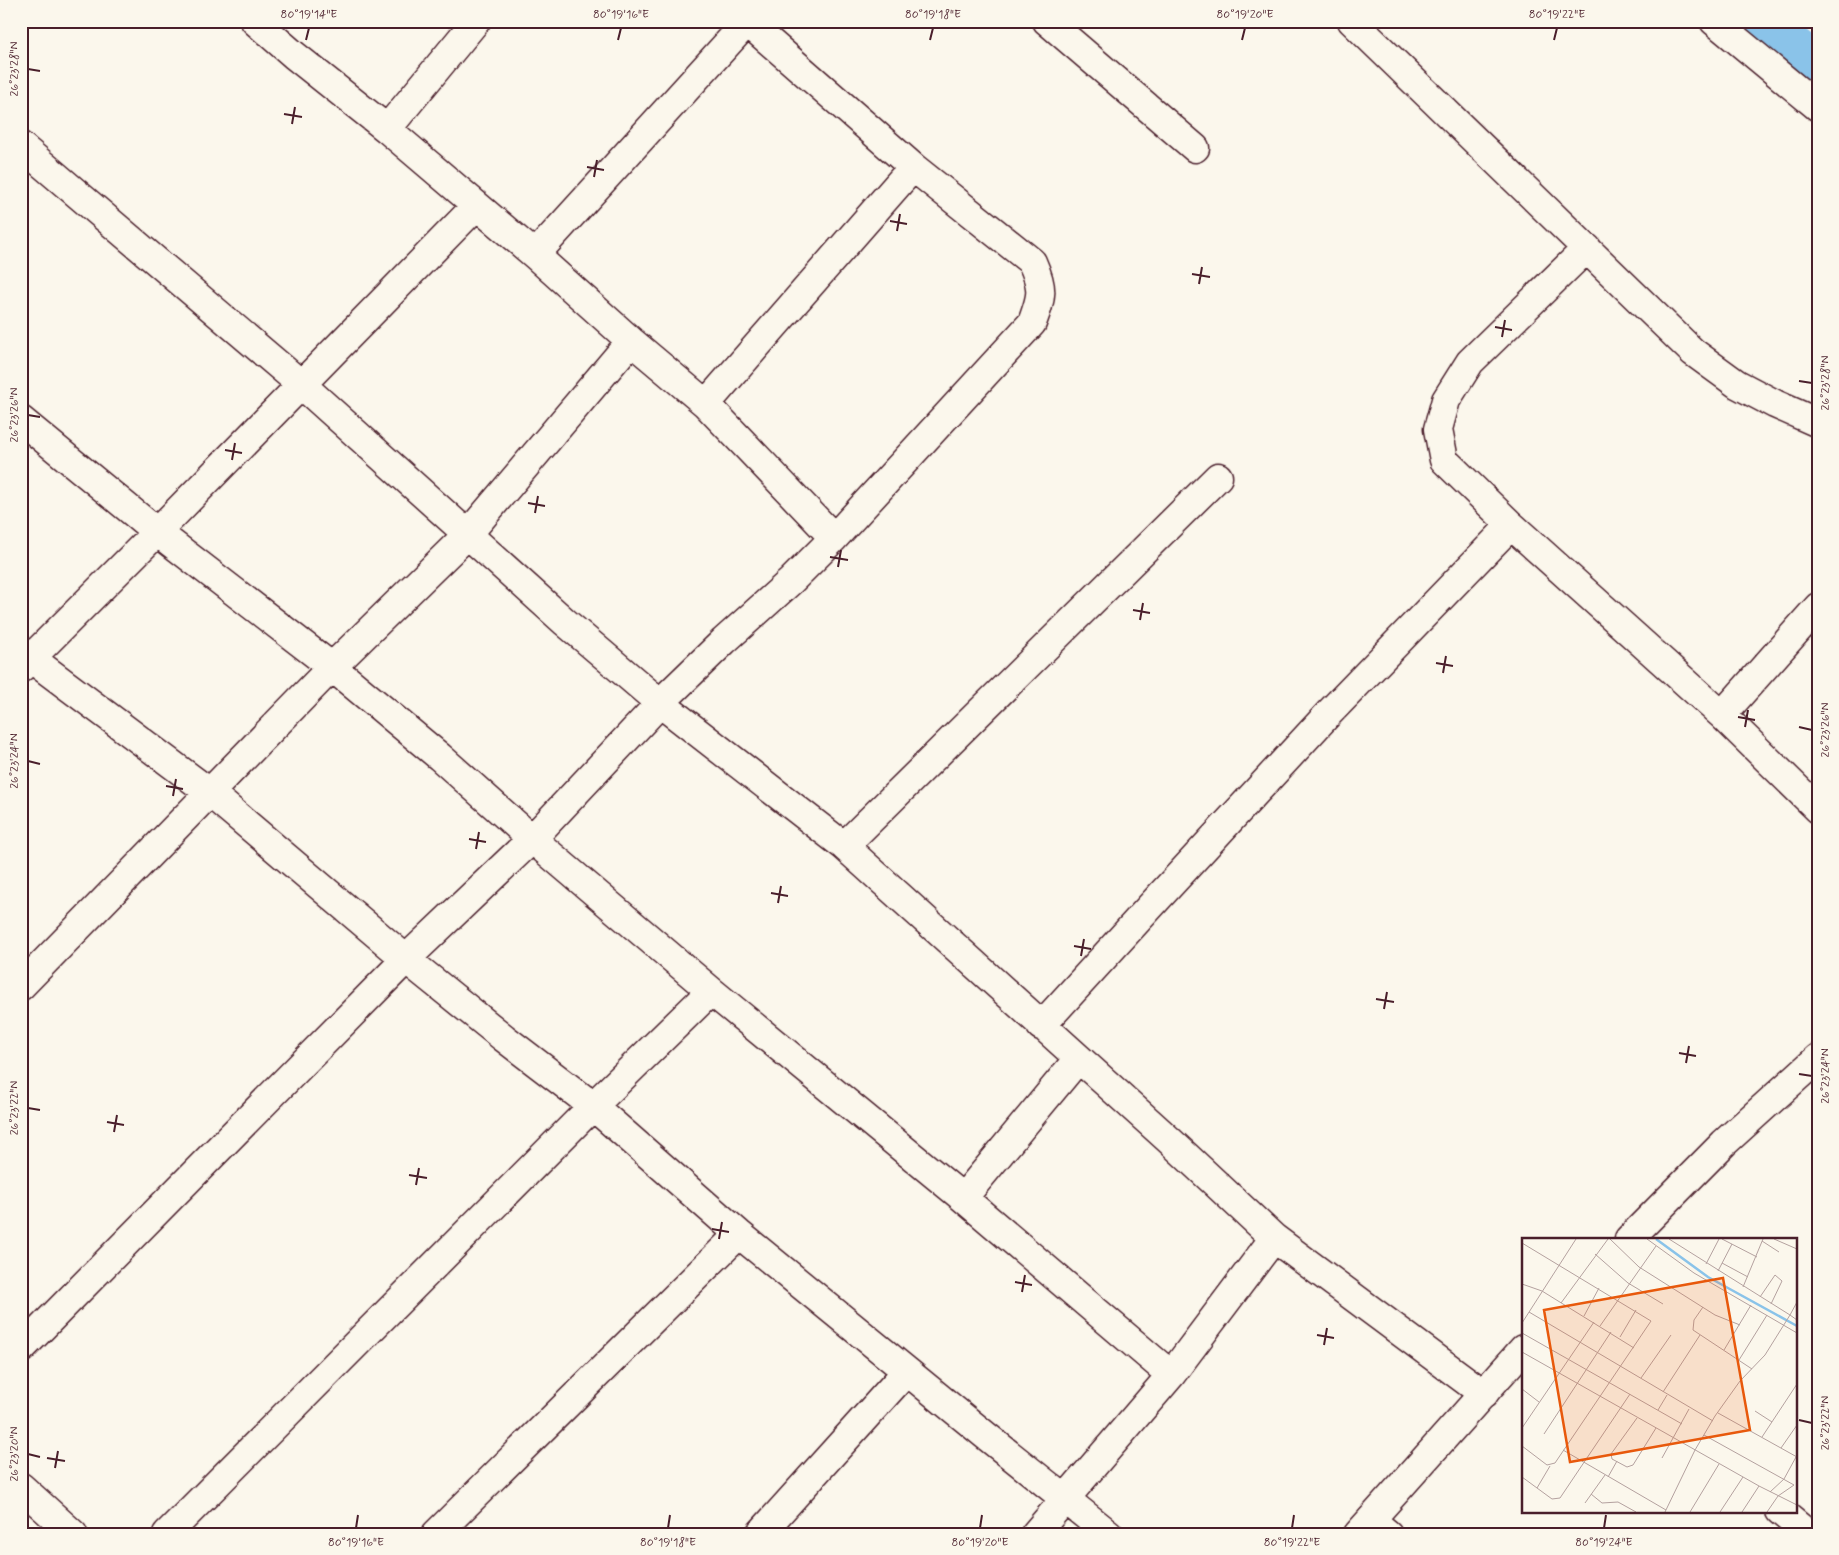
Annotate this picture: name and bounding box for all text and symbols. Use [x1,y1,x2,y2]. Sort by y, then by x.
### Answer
text: 80°19'14"E [281,7,337,23]
text: 80°19'16"E [593,7,649,23]
text: 80°19'18"E [905,7,961,23]
text: 80°19'20"E [1217,7,1273,23]
text: 80°19'22"E [1529,7,1585,23]
text: 26°23'28"N [7,42,23,96]
text: 26°23'28"N [1818,356,1834,410]
text: 26°23'26"N [7,388,23,442]
text: 26°23'26"N [1818,703,1834,757]
text: 26°23'24"N [7,733,23,789]
text: 26°23'24"N [1818,1048,1834,1104]
text: 26°23'22"N [7,1081,23,1135]
inset map [1522,1238,1796,1512]
text: 26°23'22"N [1818,1396,1834,1450]
text: 26°23'20"N [7,1426,23,1482]
text: 80°19'16"E [328,1535,384,1551]
text: 80°19'18"E [640,1535,696,1551]
text: 80°19'20"E [952,1535,1008,1551]
text: 80°19'22"E [1264,1535,1320,1551]
text: 80°19'24"E [1575,1535,1633,1551]

